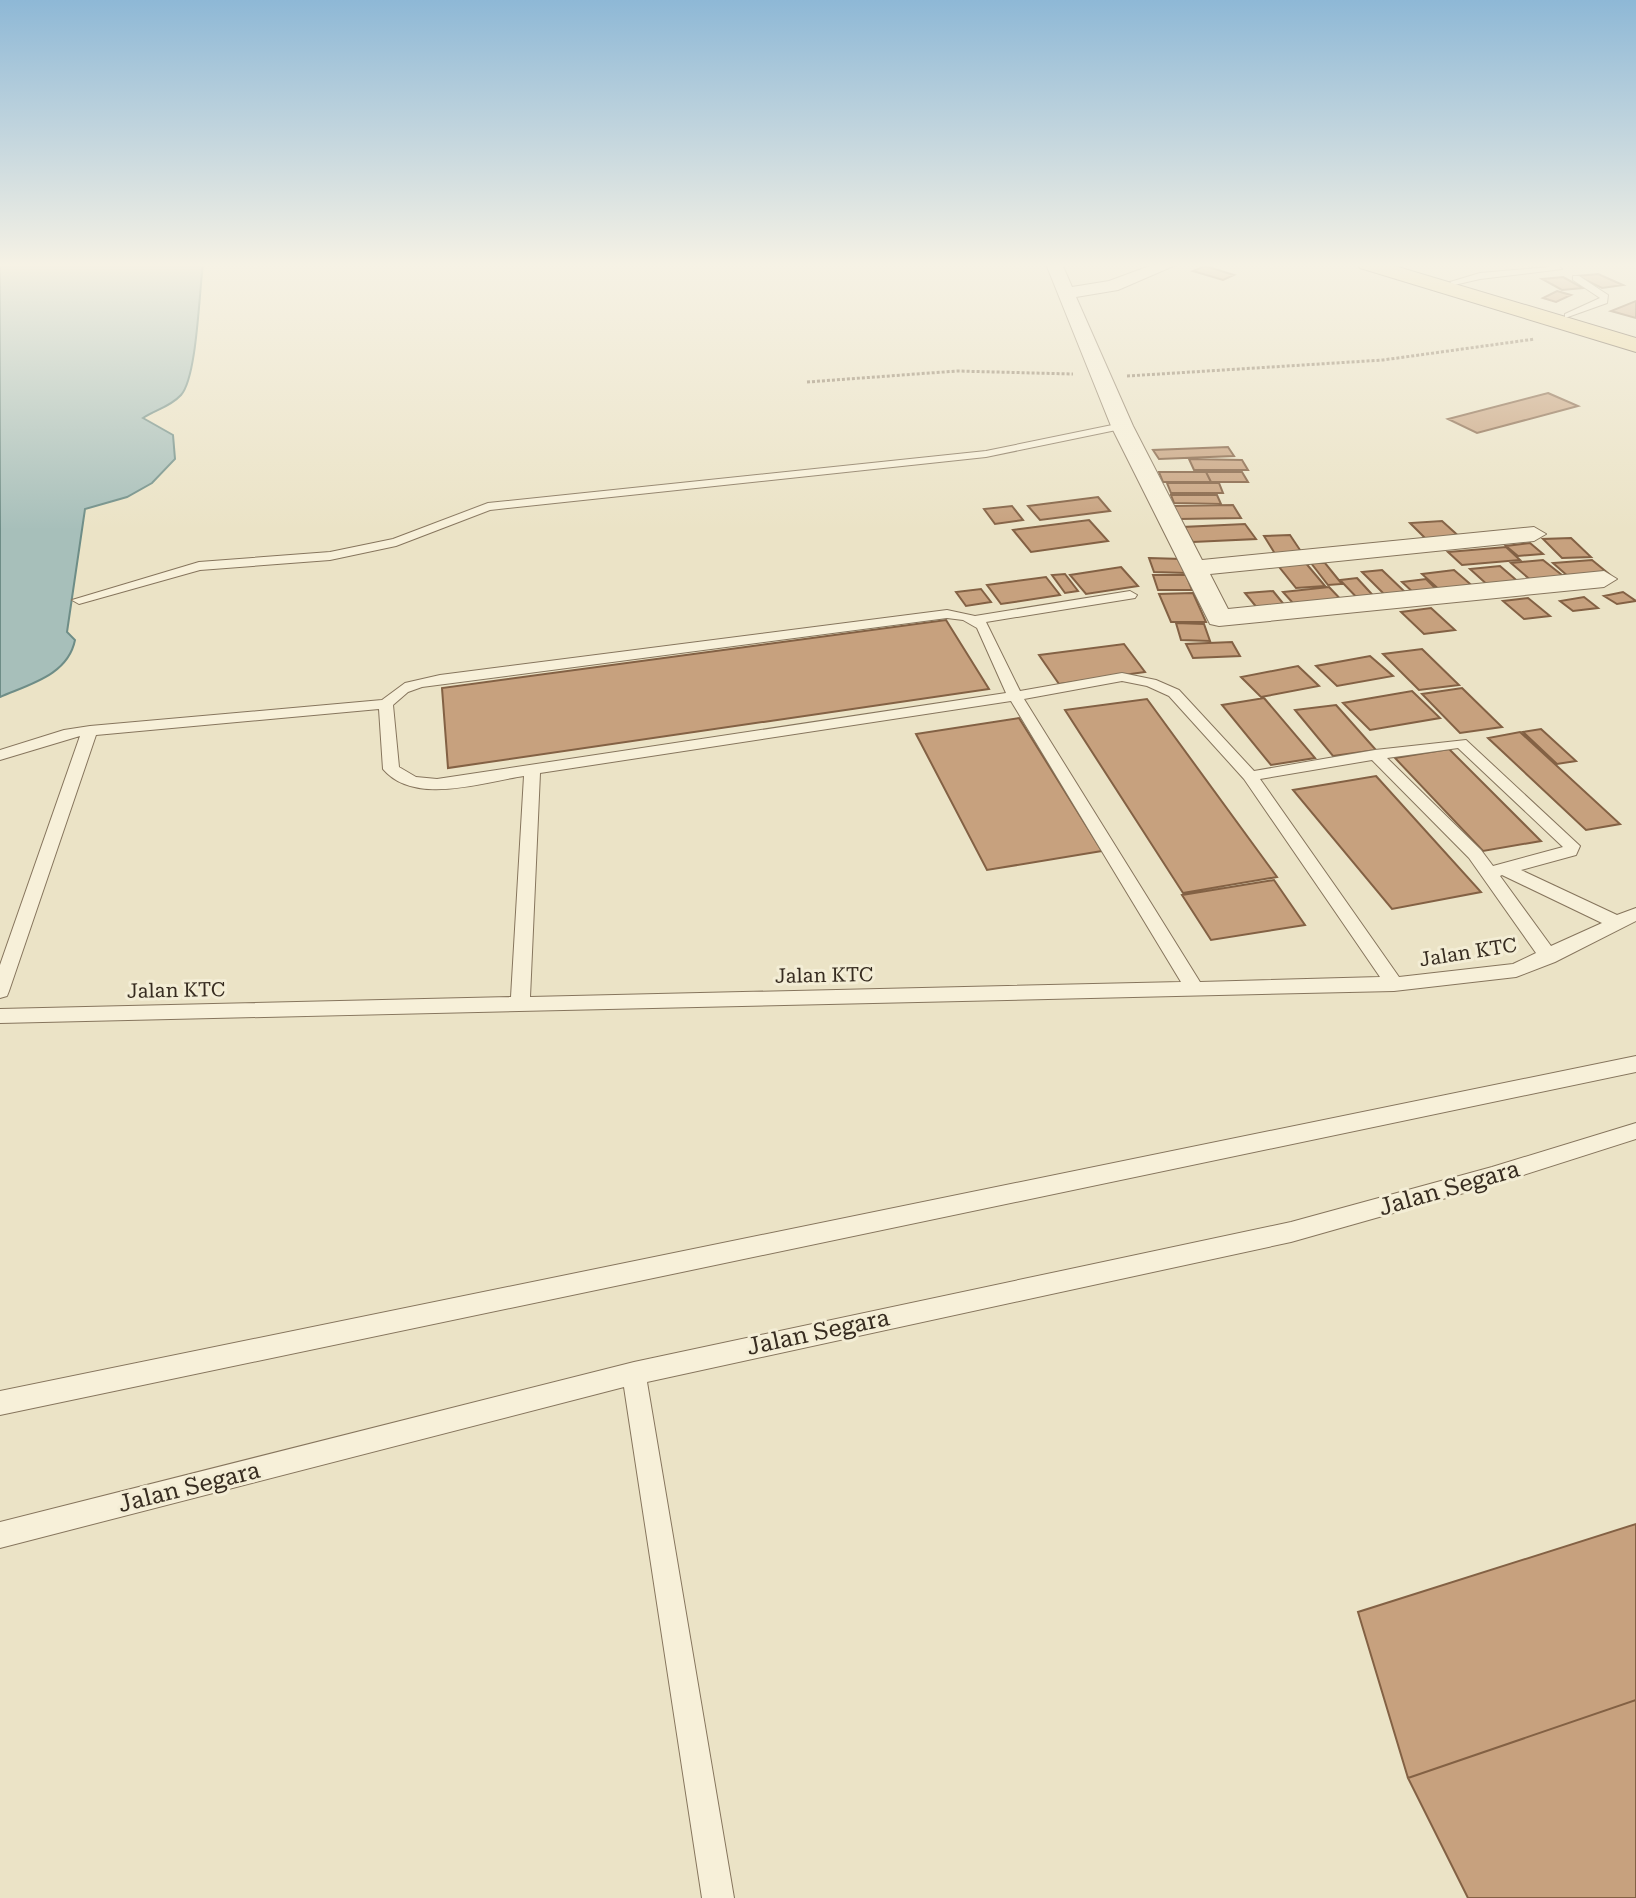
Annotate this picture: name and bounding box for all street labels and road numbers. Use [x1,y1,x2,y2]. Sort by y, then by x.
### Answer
street label: Jalan KTC [1418,932,1518,972]
street label: Jalan KTC [775,962,873,988]
street label: Jalan KTC [127,977,225,1003]
street label: Jalan Segara [1375,1155,1523,1221]
street label: Jalan Segara [744,1303,892,1361]
street label: Jalan Segara [115,1456,263,1518]

